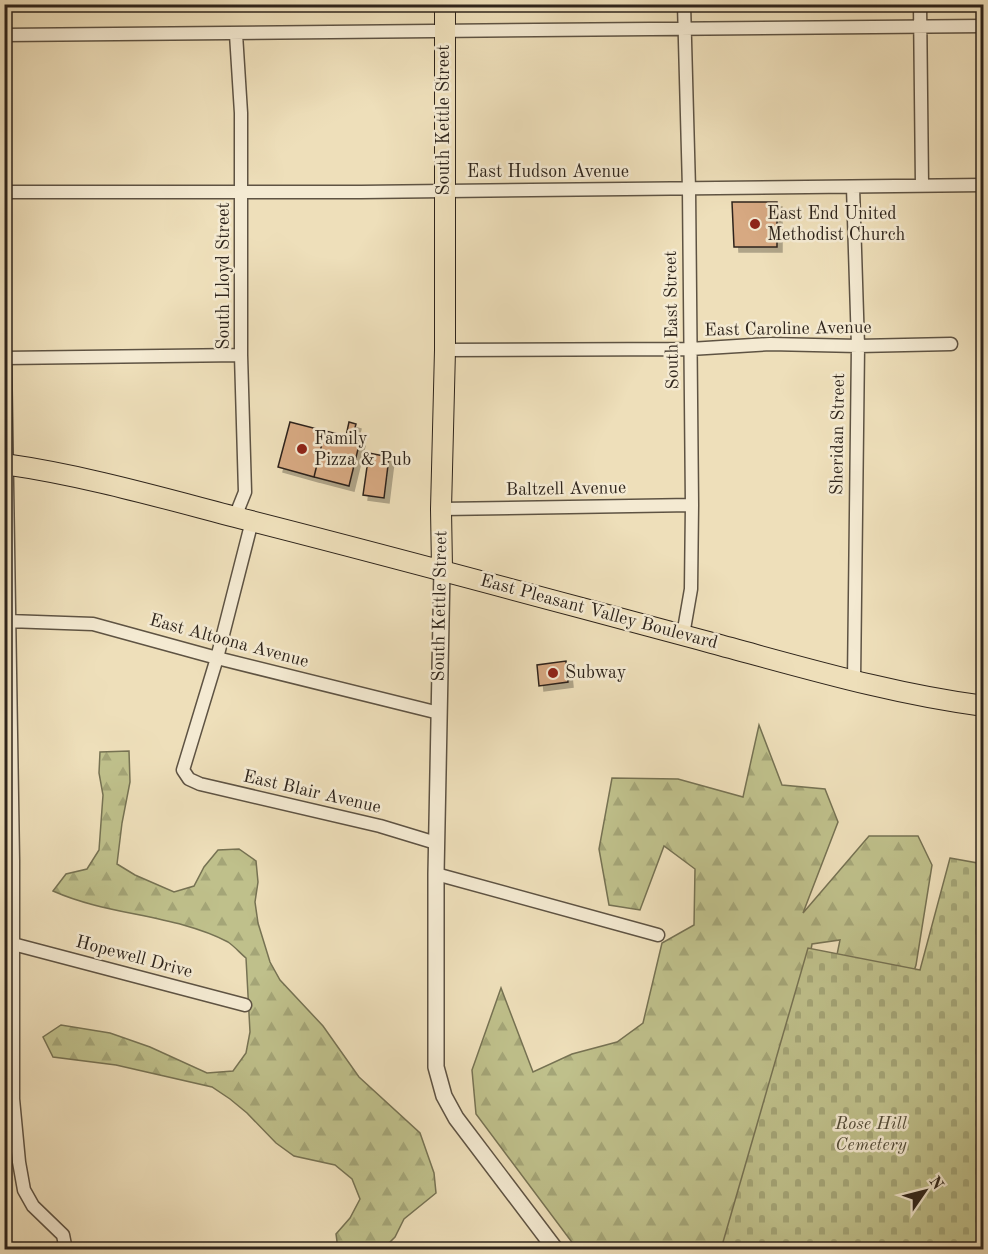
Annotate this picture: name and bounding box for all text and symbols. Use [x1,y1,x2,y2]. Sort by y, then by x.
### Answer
street label: South Kettle Street [435,44,453,196]
street label: East Hudson Avenue [467,163,629,181]
street label: South Lloyd Street [215,202,233,350]
place label: East End United Methodist Church [767,205,905,244]
marker: East End United Methodist Church [748,217,762,231]
street label: South East Street [662,250,682,390]
street label: East Caroline Avenue [704,319,872,339]
street label: Sheridan Street [828,373,848,495]
place label: Family Pizza & Pub [314,430,411,469]
marker: Family Pizza & Pub [295,442,309,456]
street label: Baltzell Avenue [506,479,626,499]
street label: South Kettle Street [430,530,450,682]
street label: East Pleasant Valley Boulevard [478,572,720,652]
street label: East Altoona Avenue [147,611,311,671]
place label: Subway [565,664,627,682]
marker: Subway [546,666,560,680]
street label: East Blair Avenue [241,767,383,817]
street label: Hopewell Drive [74,933,194,981]
park label: Rose Hill Cemetery [834,1115,908,1154]
north arrow [895,1161,955,1221]
text: N [926,1174,946,1194]

